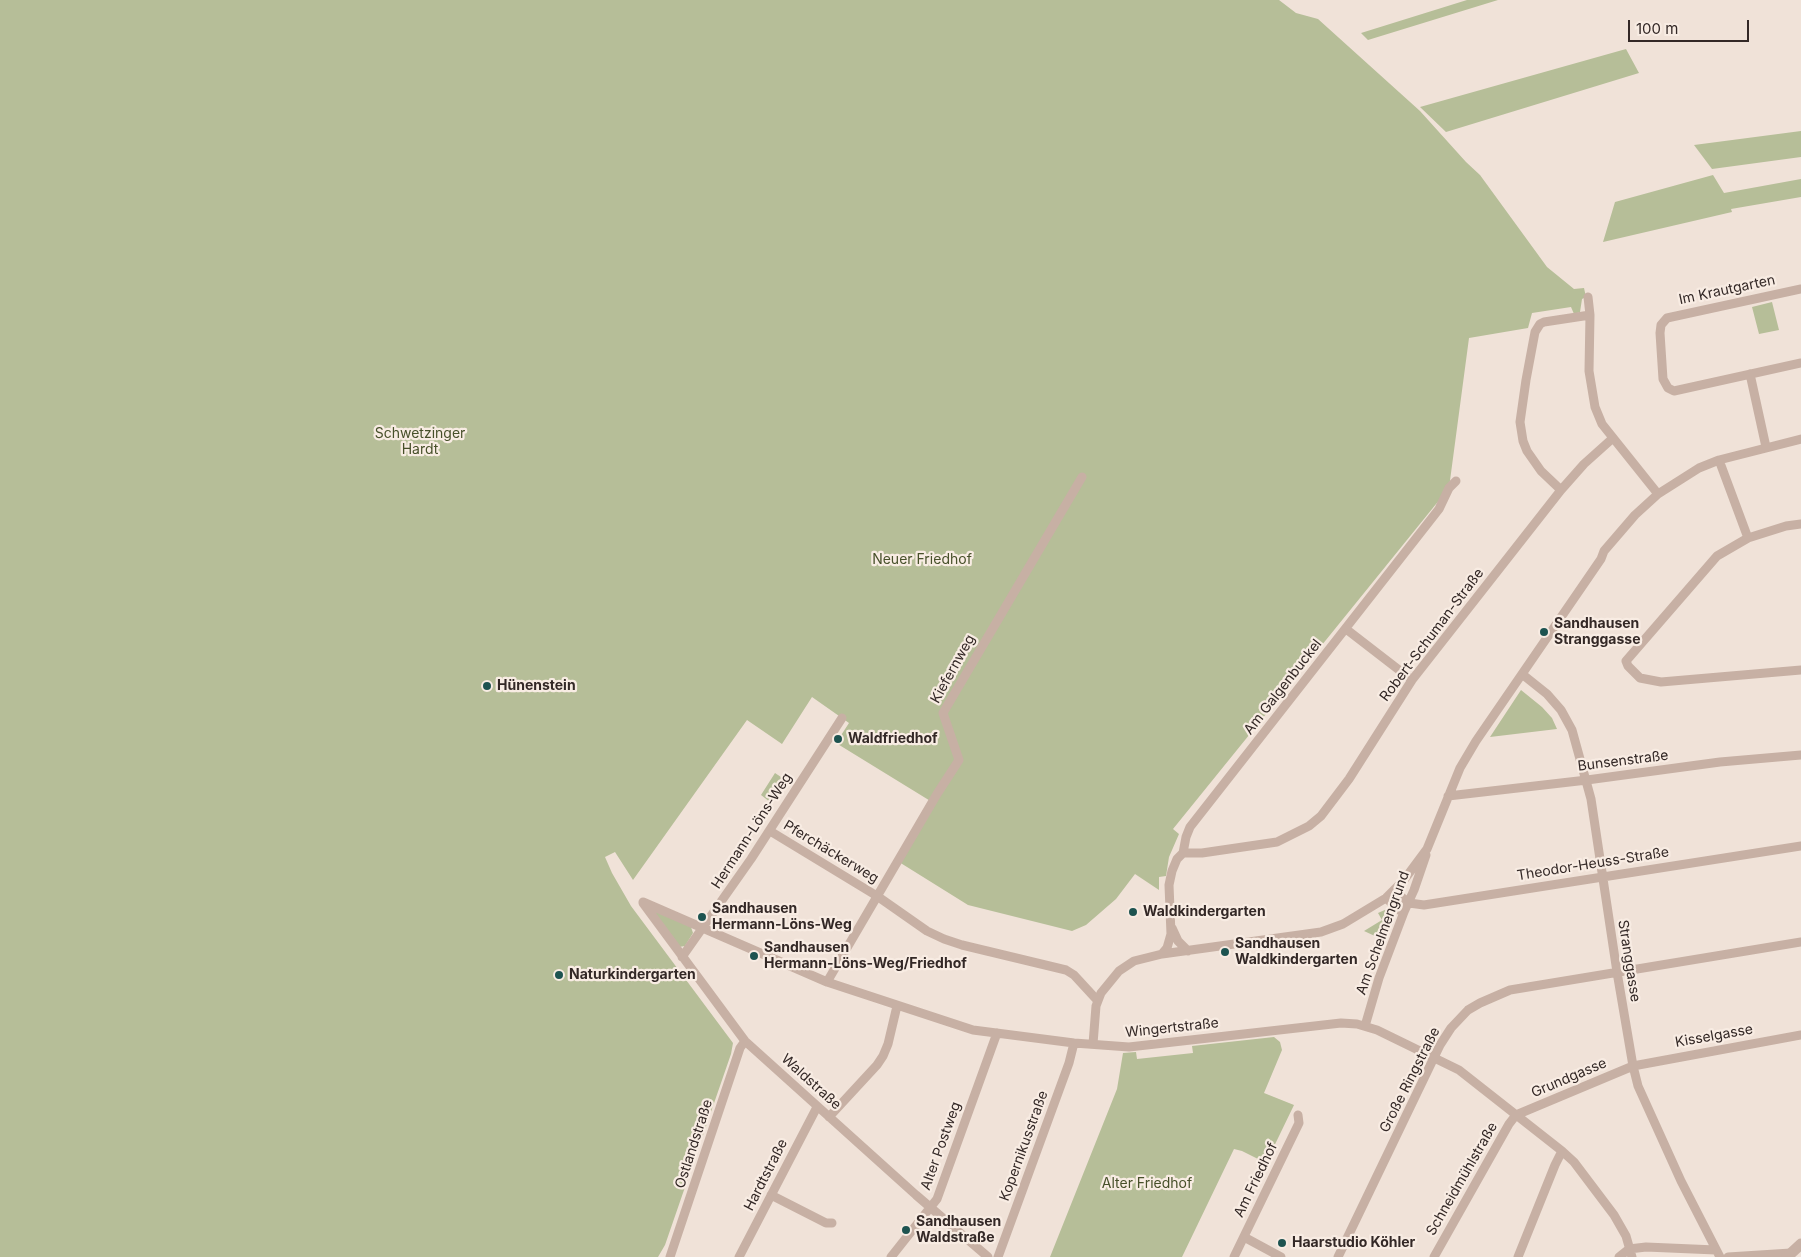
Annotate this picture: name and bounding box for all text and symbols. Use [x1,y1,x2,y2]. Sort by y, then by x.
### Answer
scale bar [1631,10,1752,42]
text: 100 m [1636,19,1678,38]
street label: Im Krautgarten [1677,272,1777,308]
park label: Schwetzinger Hardt [375,426,465,458]
park label: Neuer Friedhof [872,552,972,568]
street label: Robert-Schuman-Straße [1377,565,1487,705]
place label: Sandhausen Stranggasse [1554,616,1640,648]
marker: Sandhausen Stranggasse [1538,626,1550,638]
street label: Kiefernweg [927,632,979,706]
street label: Am Galgenbuckel [1241,636,1325,738]
place label: Hünenstein [497,678,576,694]
marker: Hünenstein [481,680,493,692]
place label: Waldfriedhof [848,731,938,747]
marker: Waldfriedhof [832,733,844,745]
street label: Bunsenstraße [1577,747,1669,775]
street label: Hermann-Löns-Weg [708,770,796,892]
street label: Pferchäckerweg [780,817,882,887]
street label: Theodor-Heuss-Straße [1516,844,1670,884]
street label: Am Schelmengrund [1353,869,1413,997]
place label: Sandhausen Hermann-Löns-Weg [712,901,852,934]
place label: Waldkindergarten [1143,904,1266,920]
marker: Waldkindergarten [1127,906,1139,918]
marker: Sandhausen Hermann-Löns-Weg [696,911,708,923]
street label: Stranggasse [1614,919,1644,1003]
place label: Sandhausen Waldkindergarten [1235,936,1358,969]
place label: Sandhausen Hermann-Löns-Weg/Friedhof [764,940,967,972]
marker: Sandhausen Waldkindergarten [1219,946,1231,958]
marker: Sandhausen Hermann-Löns-Weg/Friedhof [748,950,760,962]
place label: Naturkindergarten [569,967,696,983]
marker: Naturkindergarten [553,969,565,981]
street label: Wingertstraße [1124,1015,1220,1041]
street label: Kisselgasse [1674,1021,1754,1051]
street label: Große Ringstraße [1376,1025,1444,1135]
street label: Waldstraße [778,1051,844,1113]
street label: Grundgasse [1529,1055,1609,1101]
street label: Kopernikusstraße [996,1088,1052,1204]
street label: Ostlandstraße [672,1097,716,1191]
street label: Alter Postweg [917,1100,965,1192]
street label: Schneidmühlstraße [1423,1119,1501,1239]
street label: Hardtstraße [741,1136,791,1214]
street label: Am Friedhof [1231,1140,1281,1220]
park label: Alter Friedhof [1102,1176,1192,1192]
place label: Sandhausen Waldstraße [916,1214,1001,1246]
marker: Sandhausen Waldstraße [900,1224,912,1236]
place label: Haarstudio Köhler [1292,1235,1415,1251]
marker: Haarstudio Köhler [1276,1237,1288,1249]

